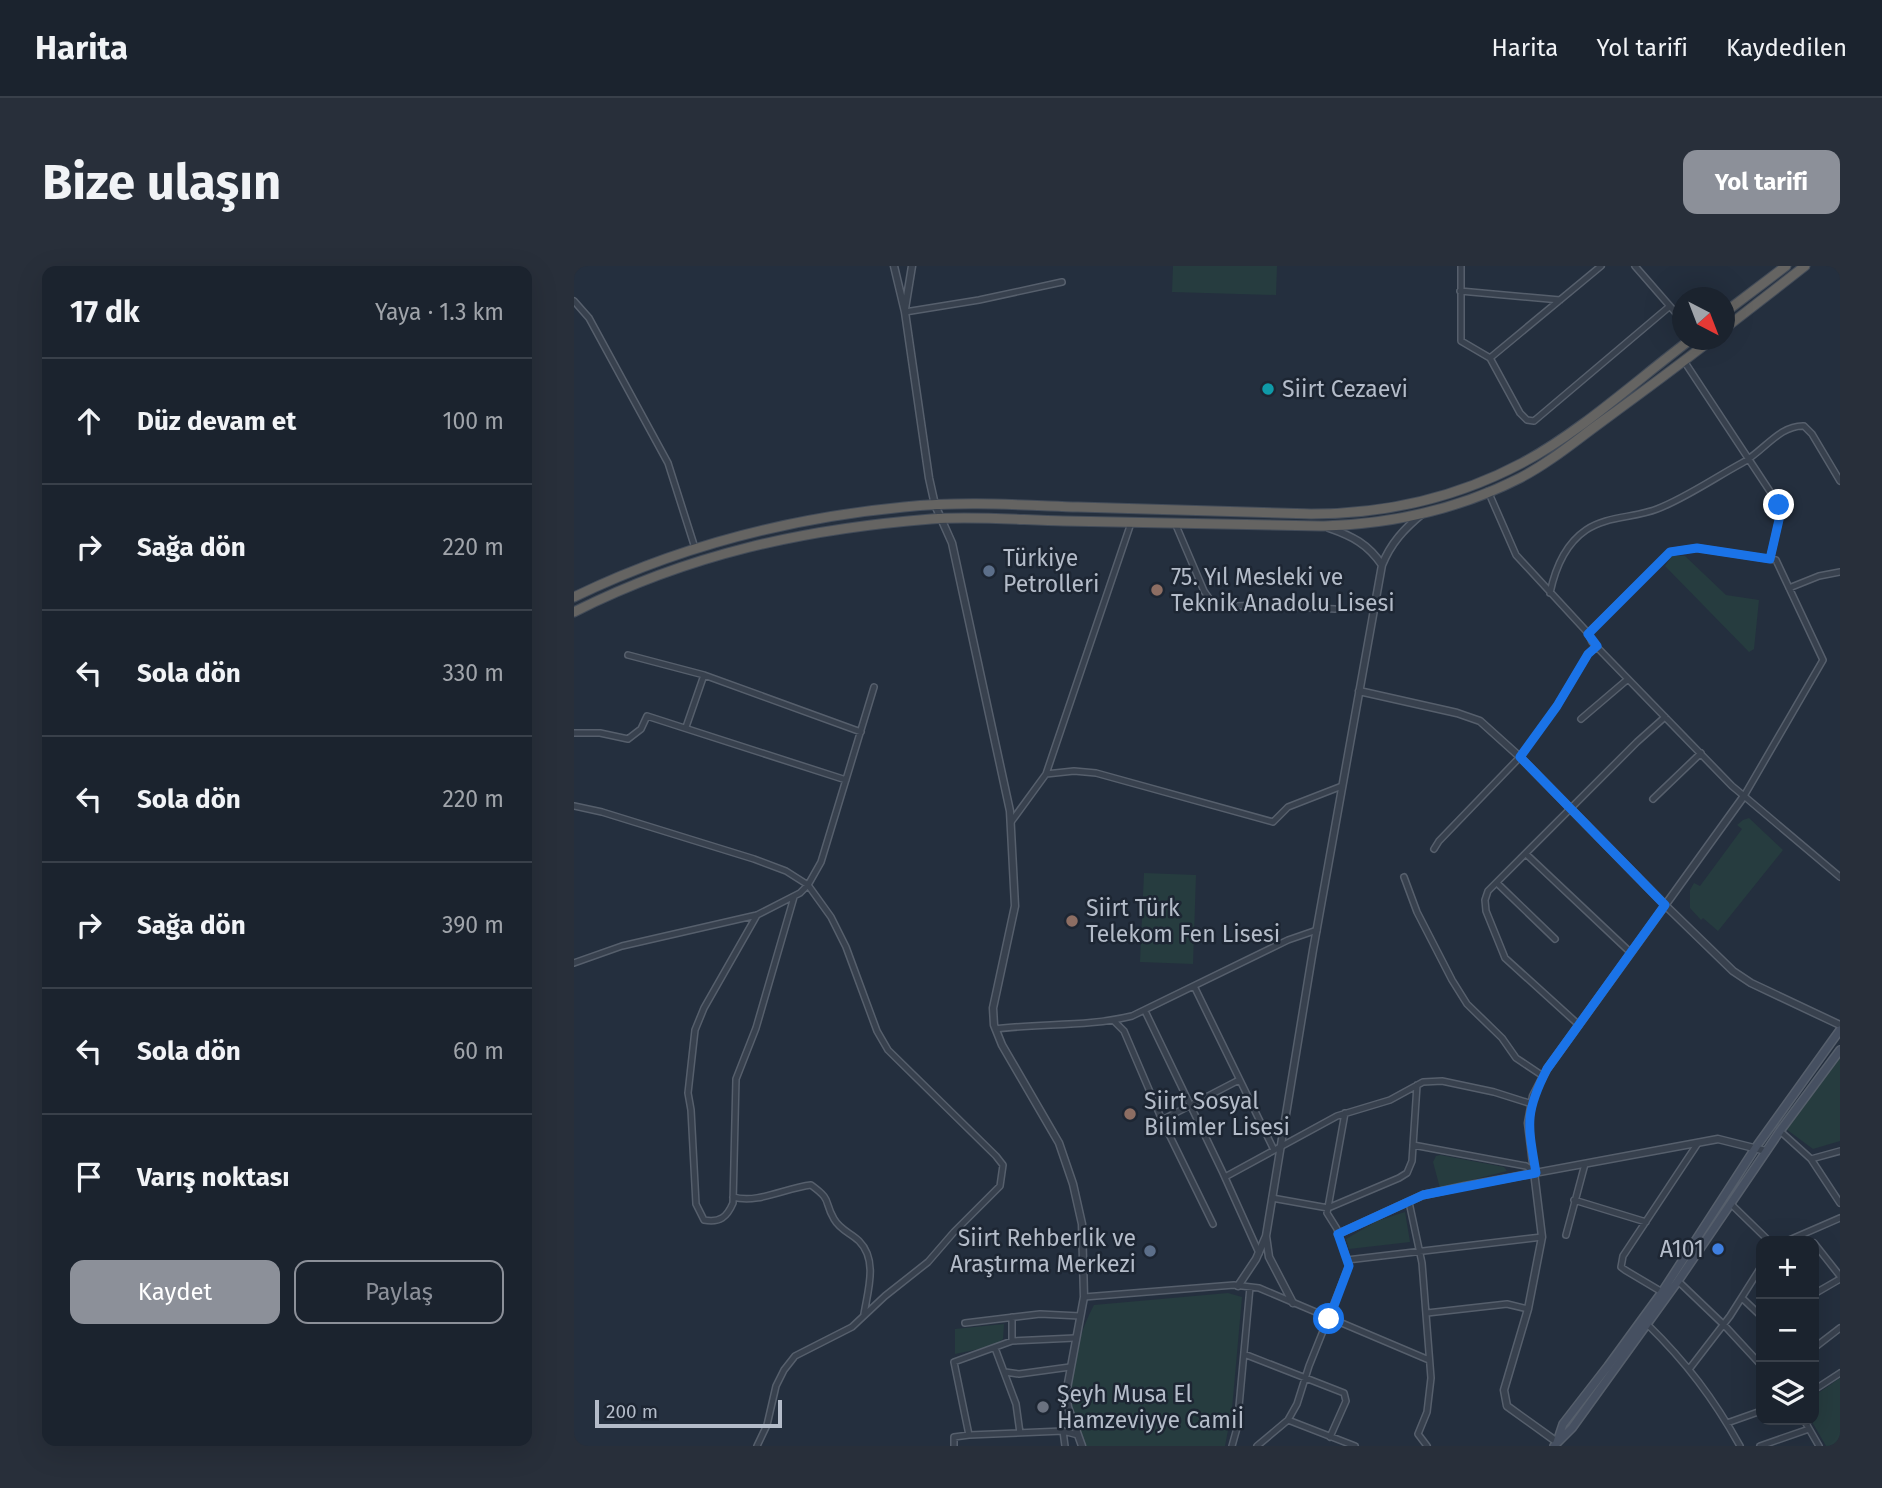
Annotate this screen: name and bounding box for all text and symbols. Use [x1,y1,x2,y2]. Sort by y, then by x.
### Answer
text: Harita [35,28,128,68]
text: Harita [1491,34,1558,62]
text: Yol tarifi [1596,34,1688,62]
text: Kaydedilen [1726,34,1847,62]
button: Yol tarifi [1683,150,1840,214]
text: Bize ulaşın [42,153,281,212]
north arrow [1672,287,1735,350]
text: 17 dk [70,294,140,330]
text: Yaya · 1.3 km [375,298,504,326]
place label: Siirt Cezaevi [1282,375,1408,403]
marker: Siirt Cezaevi [1260,381,1276,397]
icon: ahead [70,402,108,440]
text: Düz devam et [137,406,296,437]
text: 100 m [443,407,504,435]
route end [1763,489,1794,520]
icon: right [70,528,108,566]
text: Sağa dön [137,532,246,563]
text: 220 m [443,533,504,561]
place label: Türkiye Petrolleri [1003,544,1099,598]
marker: Türkiye Petrolleri [981,563,997,579]
place label: 75. Yıl Mesleki ve Teknik Anadolu Lisesi [1171,563,1395,617]
marker: 75. Yıl Mesleki ve Teknik Anadolu Lisesi [1149,582,1165,598]
icon: left [70,654,108,692]
text: Sola dön [137,658,241,689]
text: 330 m [442,659,504,687]
icon: left [70,780,108,818]
text: Sola dön [137,784,241,815]
text: 220 m [443,785,504,813]
place label: Siirt Türk Telekom Fen Lisesi [1086,894,1280,948]
icon: right [70,906,108,944]
text: Sağa dön [137,910,246,941]
text: 390 m [442,911,504,939]
marker: Siirt Türk Telekom Fen Lisesi [1064,913,1080,929]
icon: left [70,1032,108,1070]
text: Sola dön [137,1036,241,1067]
text: 60 m [453,1037,504,1065]
place label: Siirt Sosyal Bilimler Lisesi [1144,1087,1290,1141]
marker: Siirt Sosyal Bilimler Lisesi [1122,1106,1138,1122]
icon: arrive [70,1158,108,1196]
text: Varış noktası [137,1162,290,1193]
place label: Siirt Rehberlik ve Araştırma Merkezi [950,1224,1136,1278]
place label: A101 [1660,1235,1704,1263]
map controls [1756,1236,1819,1425]
button: + [1756,1236,1819,1299]
marker: A101 [1710,1241,1726,1257]
marker: Siirt Rehberlik ve Araştırma Merkezi [1142,1243,1158,1259]
button: Kaydet [70,1260,280,1324]
button: Paylaş [294,1260,504,1324]
button: − [1756,1299,1819,1362]
route start [1313,1303,1344,1334]
button: layers [1756,1362,1819,1425]
place label: Şeyh Musa El Hamzeviyye Camiİ [1057,1380,1244,1434]
scale bar [595,1397,782,1429]
marker: Şeyh Musa El Hamzeviyye Camiİ [1035,1399,1051,1415]
text: 200 m [606,1400,658,1423]

